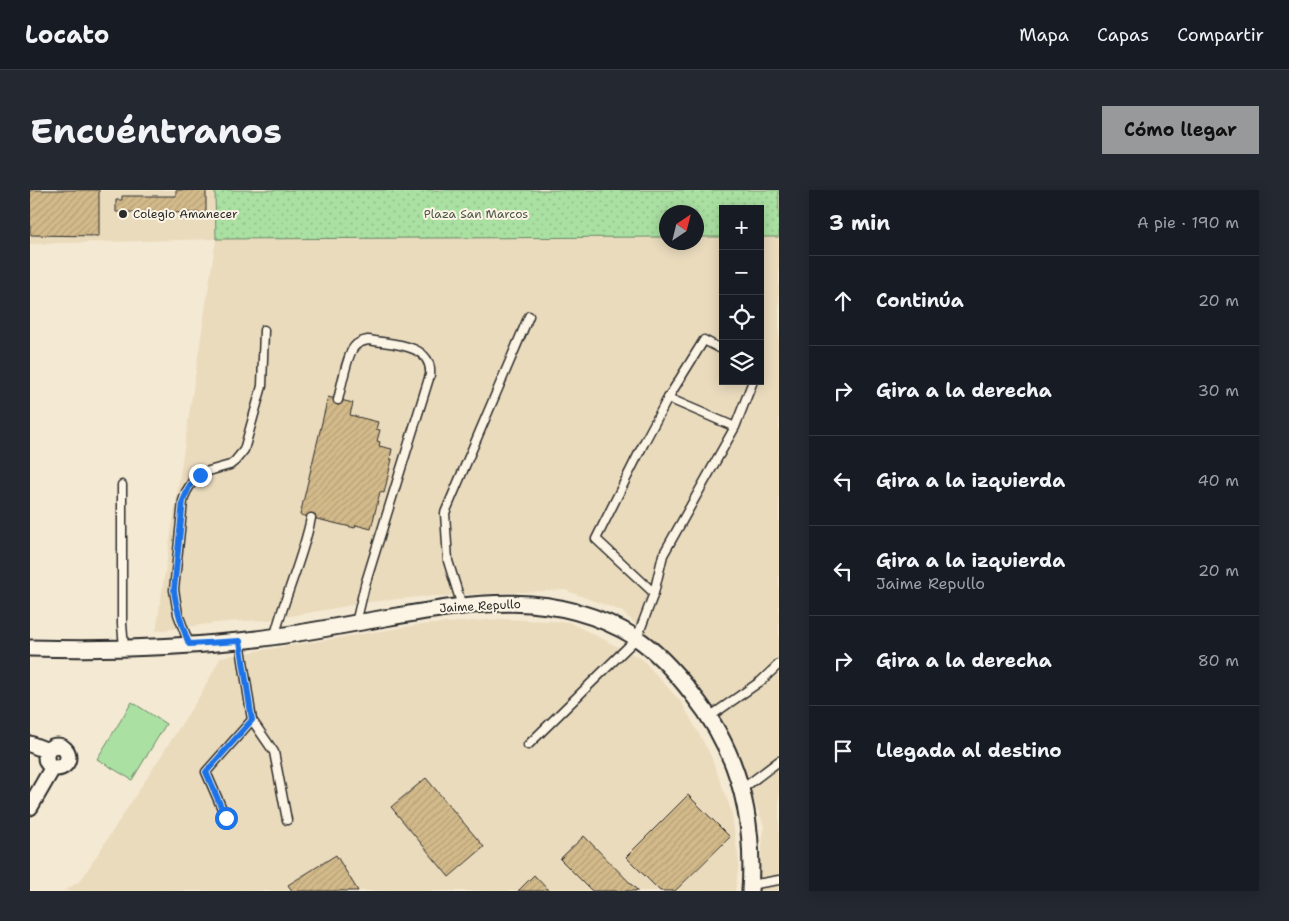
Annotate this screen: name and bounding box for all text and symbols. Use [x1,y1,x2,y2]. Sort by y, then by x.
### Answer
text: Locato [25,19,109,51]
text: Mapa [1019,23,1069,47]
text: Capas [1097,23,1149,47]
text: Compartir [1177,23,1264,47]
button: Cómo llegar [1102,106,1259,154]
text: Encuéntranos [30,107,282,154]
north arrow [659,205,704,250]
map controls [719,205,764,385]
button: + [719,205,764,250]
place label: Colegio Amanecer [133,206,238,222]
park label: Plaza San Marcos [424,206,528,222]
marker: Colegio Amanecer [117,208,129,220]
text: 3 min [829,209,890,237]
text: A pie · 190 m [1137,212,1239,233]
button: − [719,250,764,295]
icon: ahead [829,287,857,315]
text: Continúa [876,288,964,313]
text: 20 m [1198,290,1239,311]
button: locate [719,295,764,340]
button: layers [719,340,764,385]
icon: right [829,377,857,405]
text: Gira a la derecha [876,378,1052,403]
text: 30 m [1198,380,1239,401]
route end [189,464,212,487]
icon: left [829,467,857,495]
text: Gira a la izquierda [876,468,1065,493]
text: 40 m [1197,470,1239,491]
text: Gira a la izquierda [876,548,1065,573]
icon: left [829,557,857,585]
text: 20 m [1198,560,1239,581]
text: Jaime Repullo [876,573,985,594]
street label: Jaime Repullo [439,596,521,616]
icon: right [829,647,857,675]
text: Gira a la derecha [876,648,1052,673]
text: 80 m [1198,650,1239,671]
icon: arrive [829,737,857,765]
text: Llegada al destino [876,738,1062,763]
route start [215,807,238,830]

